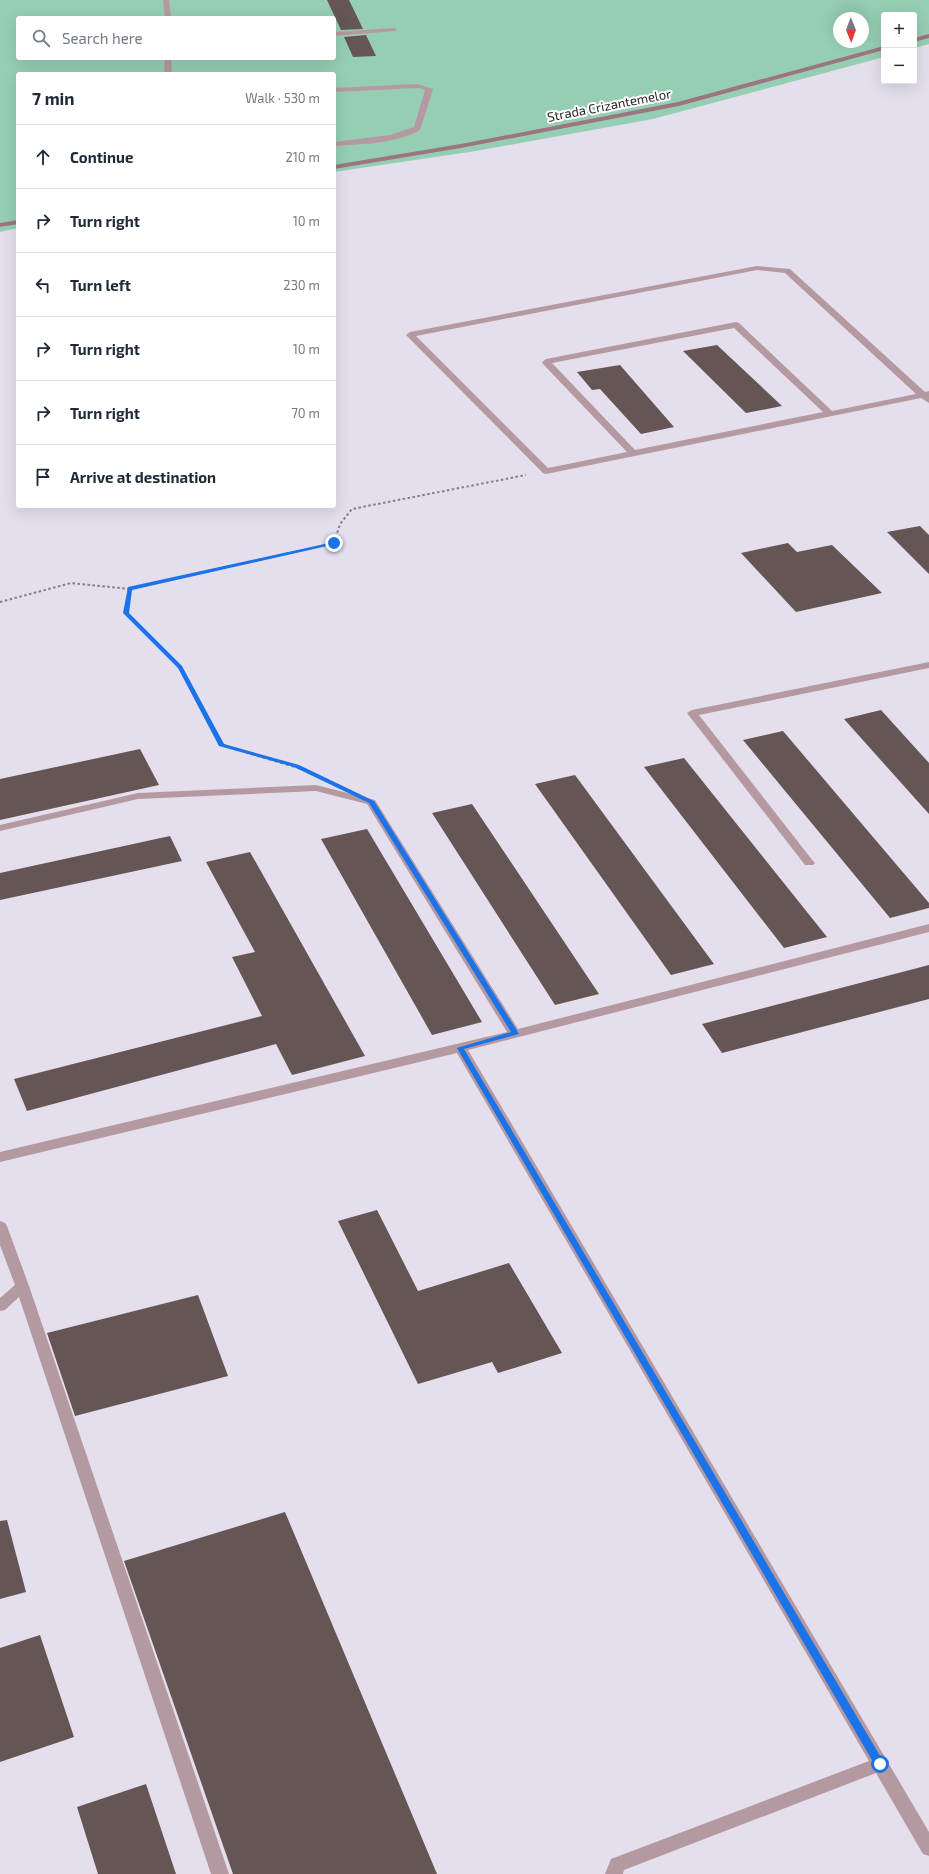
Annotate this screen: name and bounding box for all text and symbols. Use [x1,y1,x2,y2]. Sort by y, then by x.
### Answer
north arrow [833,12,869,48]
map controls [881,12,917,84]
button: + [881,12,917,48]
search box [16,16,336,60]
icon: search [30,27,52,49]
text: Search here [62,29,143,47]
button: − [881,48,917,84]
street label: Strada Crizantemelor [546,85,672,125]
text: 7 min [32,88,75,108]
text: Walk · 530 m [245,90,320,106]
icon: ahead [32,146,54,168]
text: Continue [70,148,133,166]
text: 210 m [285,149,320,165]
icon: right [32,210,54,232]
text: Turn right [70,212,140,230]
text: 10 m [293,213,320,229]
icon: left [32,274,54,296]
text: Turn left [70,276,131,294]
text: 230 m [283,277,320,293]
icon: right [32,338,54,360]
text: Turn right [70,340,140,358]
text: 10 m [293,341,320,357]
icon: right [32,402,54,424]
text: Turn right [70,404,140,422]
text: 70 m [291,405,320,421]
icon: arrive [32,466,54,488]
text: Arrive at destination [70,468,216,486]
route end [325,534,343,552]
route start [871,1755,889,1773]

